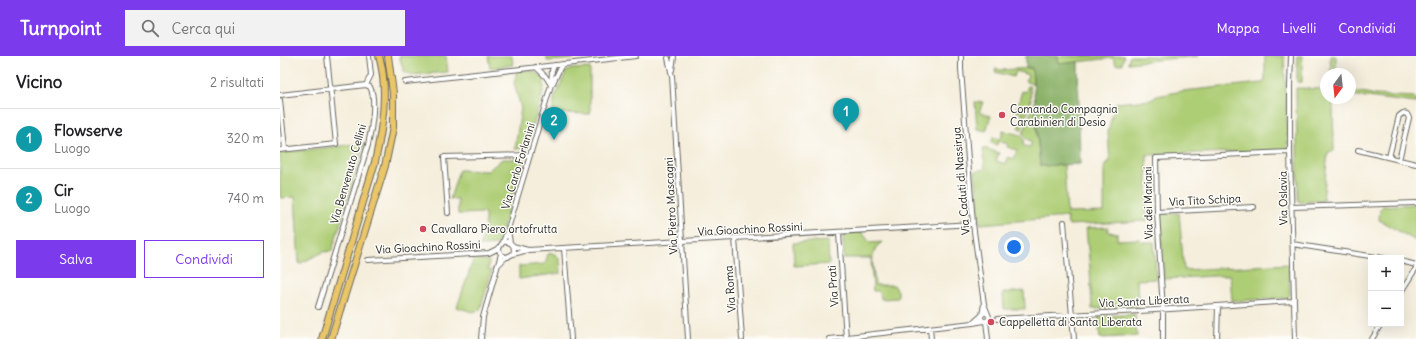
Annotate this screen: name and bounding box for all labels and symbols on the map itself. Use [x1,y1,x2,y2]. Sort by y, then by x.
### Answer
north arrow [1320,68,1356,104]
pin: 1 [833,98,859,131]
place label: Comando Compagnia Carabinieri di Desio [1010,102,1118,129]
pin: 2 [541,107,567,140]
marker: Comando Compagnia Carabinieri di Desio [997,110,1007,120]
street label: Via Carlo Forlanini [498,121,538,211]
street label: Via Benvenuto Cellini [327,122,369,226]
street label: Via Caduti di Nassirya [949,127,973,235]
street label: Via Pietro Mascagni [661,157,681,255]
street label: Via dei Mariani [1140,166,1156,240]
street label: Via Oslavia [1276,171,1290,225]
street label: Via Tito Schipa [1169,191,1241,209]
street label: Via Gioachino Rossini [697,219,803,239]
place label: Cavallaro Piero ortofrutta [431,222,557,236]
marker: Cavallaro Piero ortofrutta [418,224,428,234]
street label: Via Gioachino Rossini [375,237,481,257]
your location [1004,237,1024,257]
street label: Via Roma [721,265,739,313]
street label: Via Prati [825,265,841,307]
street label: Via Santa Liberata [1098,292,1190,310]
place label: Cappelletta di Santa Liberata [999,315,1142,329]
marker: Cappelletta di Santa Liberata [986,317,996,327]

